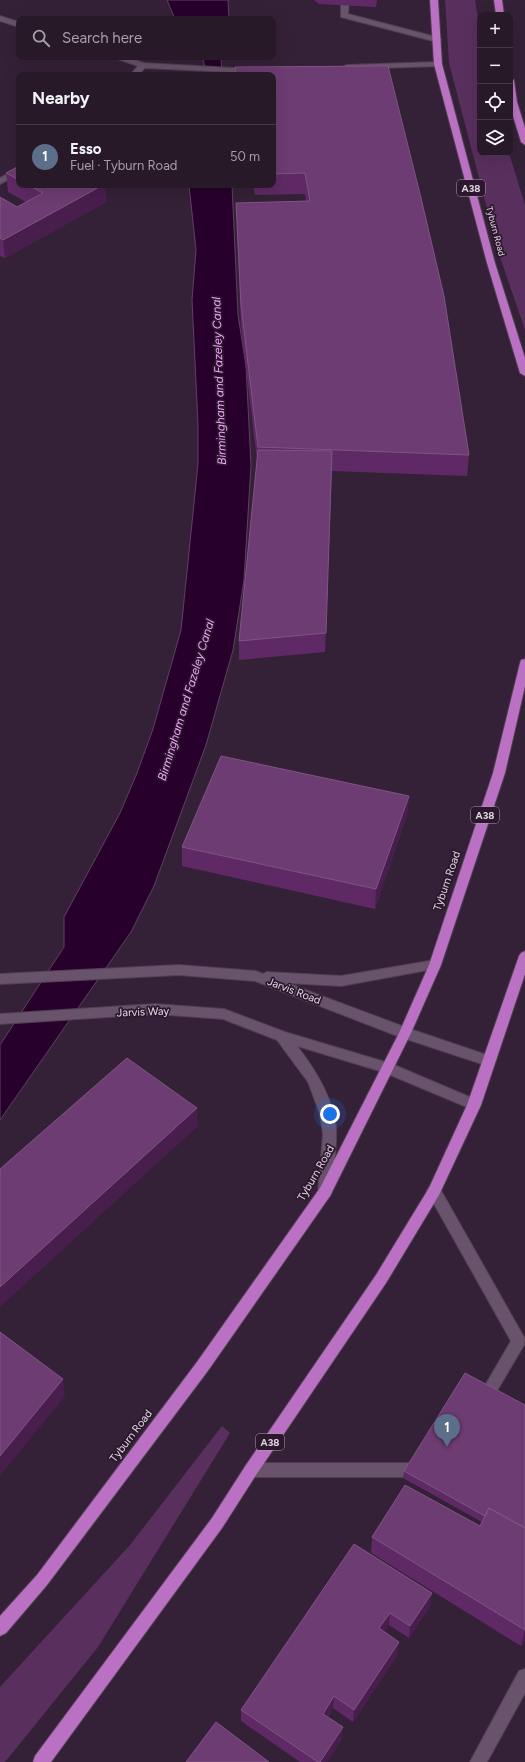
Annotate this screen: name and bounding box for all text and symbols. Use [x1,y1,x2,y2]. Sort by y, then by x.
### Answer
map controls [477,12,513,156]
button: + [477,12,513,48]
search box [16,16,276,60]
icon: search [30,27,52,49]
text: Search here [62,29,142,47]
button: − [477,48,513,84]
button: locate [477,84,513,120]
text: Nearby [32,88,90,108]
button: layers [477,120,513,156]
text: Esso [70,140,102,158]
text: 1 [42,149,48,164]
text: 50 m [230,149,260,164]
text: Fuel · Tyburn Road [70,158,177,173]
road number: A38 [457,180,485,196]
street label: Tyburn Road [484,205,508,257]
water label: Birmingham and Fazeley Canal [209,296,229,465]
water label: Birmingham and Fazeley Canal [155,617,217,782]
road number: A38 [471,807,499,823]
street label: Tyburn Road [431,849,463,913]
street label: Jarvis Road [265,975,323,1007]
street label: Jarvis Way [117,1005,170,1019]
your location [320,1104,340,1124]
street label: Tyburn Road [295,1143,337,1203]
street label: Tyburn Road [107,1407,155,1465]
pin: 1 [434,1414,460,1447]
road number: A38 [256,1434,284,1450]

